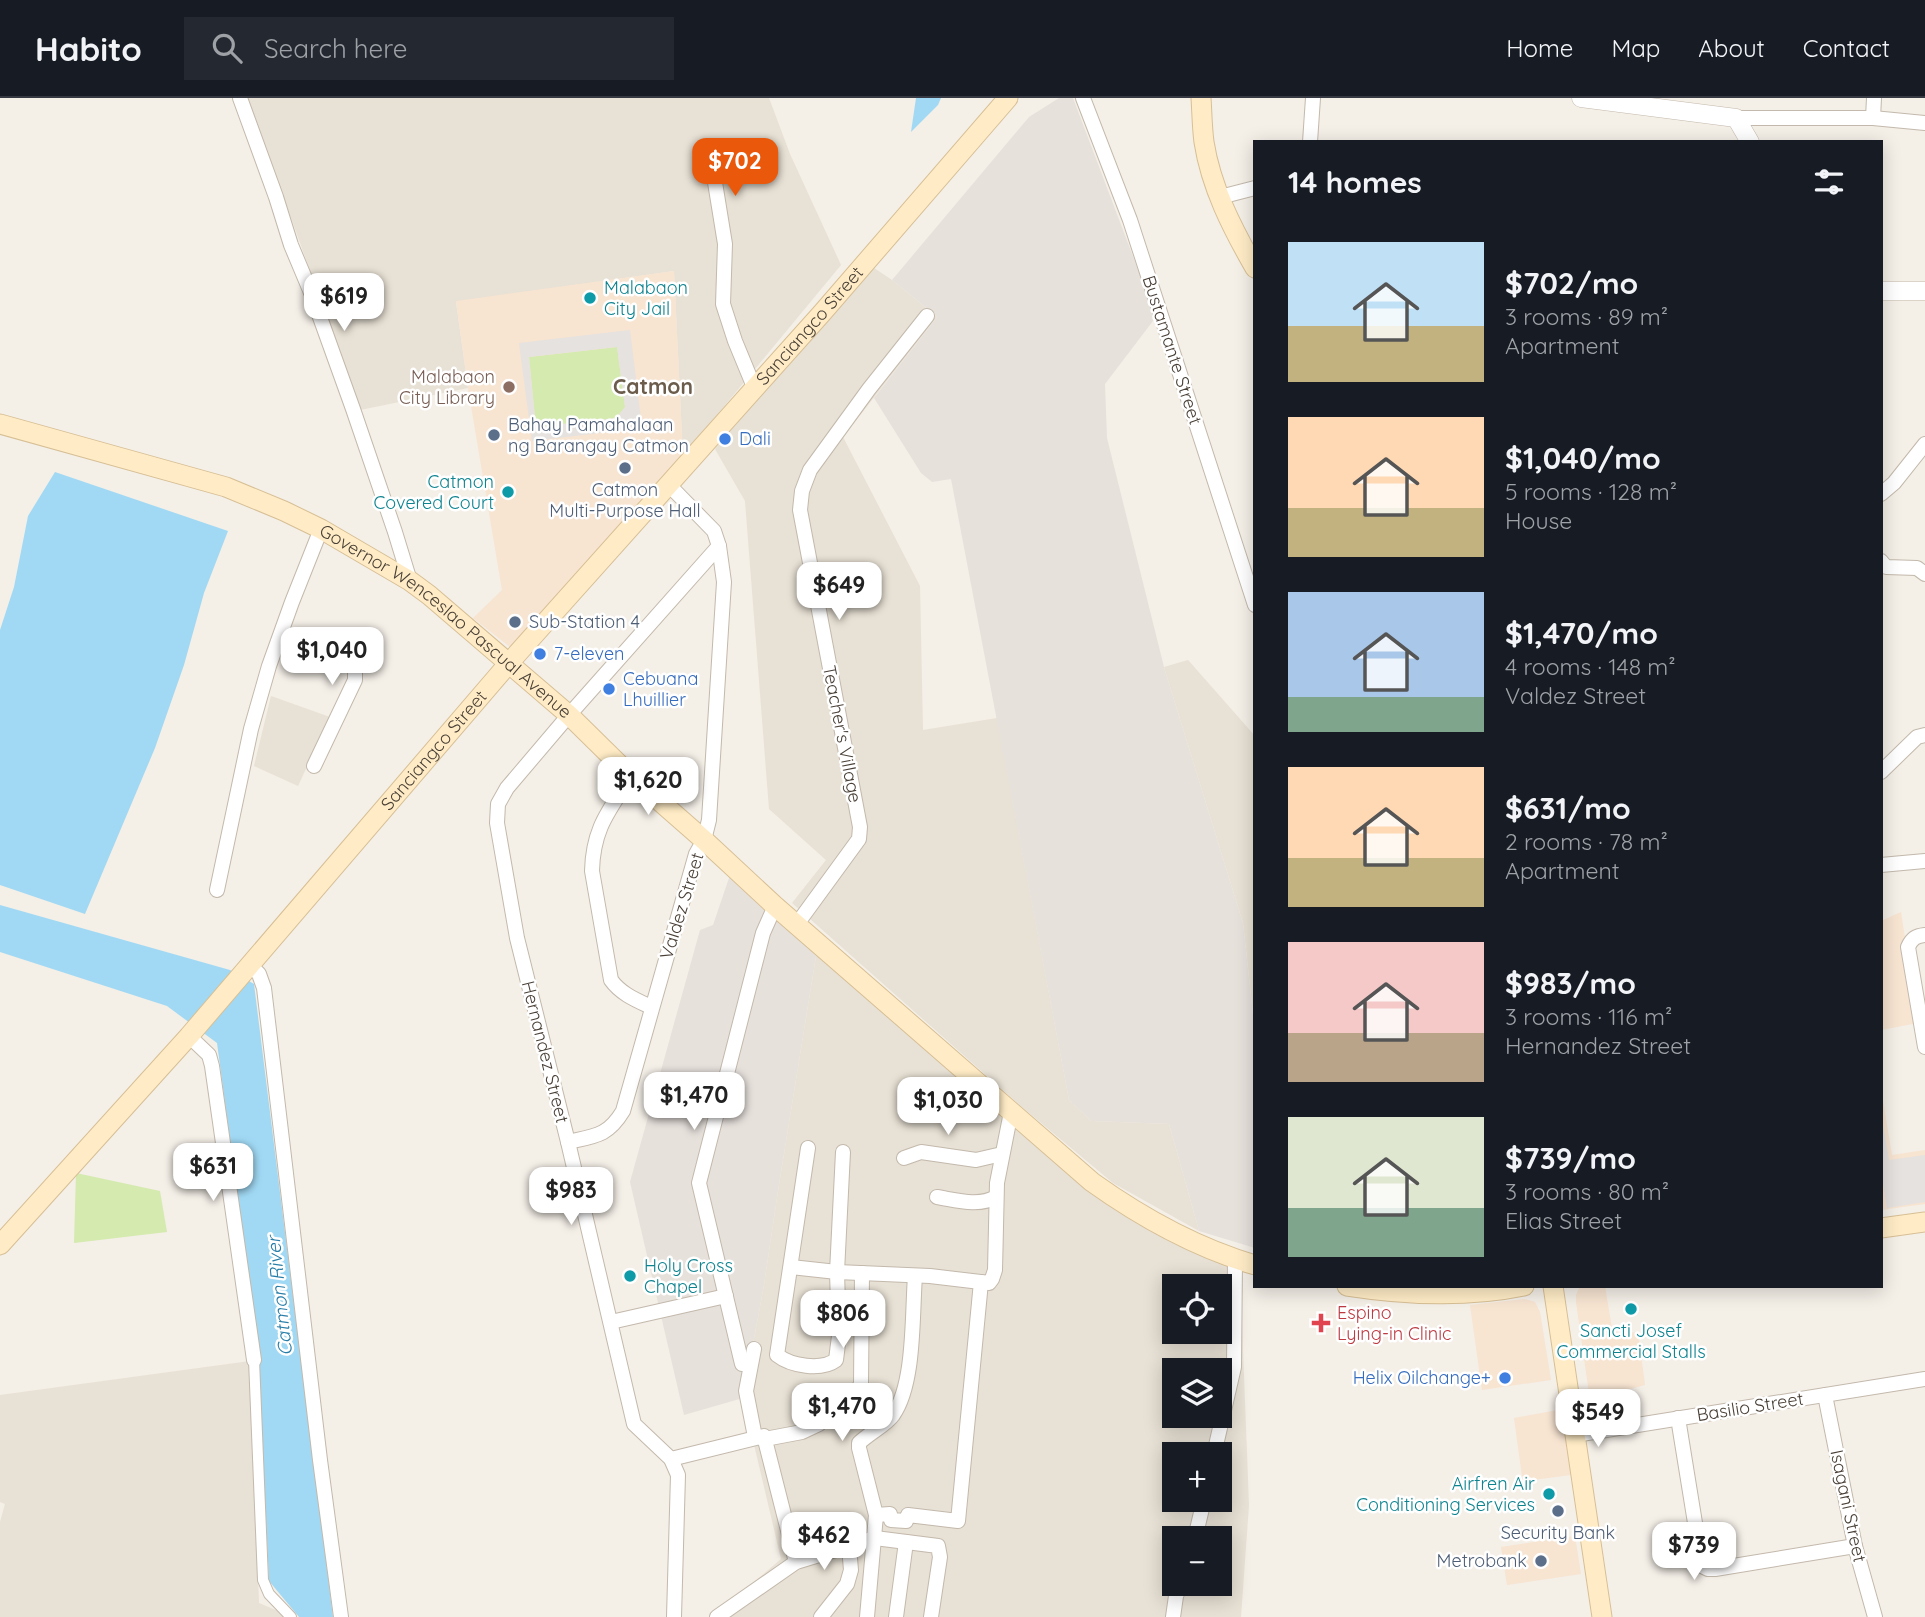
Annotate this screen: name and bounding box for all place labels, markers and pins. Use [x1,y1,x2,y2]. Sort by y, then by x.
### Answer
pin: $702 [694,139,776,198]
pin: $619 [303,274,385,333]
place label: Malabaon City Jail [604,276,688,320]
marker: Malabaon City Jail [582,290,598,306]
place label: Malabaon City Library [399,365,495,409]
marker: Malabaon City Library [501,379,517,395]
place label: Bahay Pamahalaan ng Barangay Catmon [508,413,689,457]
marker: Bahay Pamahalaan ng Barangay Catmon [486,427,502,443]
place label: Dali [739,427,771,450]
marker: Dali [717,431,733,447]
marker: Catmon Multi-Purpose Hall [617,460,633,476]
place label: Catmon Covered Court [373,470,494,514]
place label: Catmon Multi-Purpose Hall [549,478,701,522]
marker: Catmon Covered Court [500,484,516,500]
pin: $649 [798,562,880,622]
place label: Sub-Station 4 [529,610,640,633]
marker: Sub-Station 4 [507,614,523,630]
pin: $1,040 [275,628,389,687]
place label: 7-eleven [554,642,624,665]
marker: 7-eleven [532,646,548,662]
place label: Cebuana Lhuillier [623,667,698,711]
marker: Cebuana Lhuillier [601,681,617,697]
pin: $1,620 [591,758,705,817]
pin: $1,470 [637,1072,751,1132]
pin: $1,030 [891,1077,1005,1137]
pin: $631 [172,1144,254,1203]
pin: $983 [530,1168,612,1227]
place label: Holy Cross Chapel [644,1254,733,1298]
marker: Holy Cross Chapel [622,1268,638,1284]
pin: $806 [802,1290,884,1350]
place label: Espino Lying-in Clinic [1337,1301,1451,1345]
marker: Sancti Josef Commercial Stalls [1623,1301,1639,1317]
marker: Espino Lying-in Clinic [1311,1313,1331,1333]
place label: Sancti Josef Commercial Stalls [1556,1319,1706,1363]
place label: Helix Oilchange+ [1353,1366,1491,1389]
marker: Helix Oilchange+ [1497,1370,1513,1386]
pin: $1,470 [785,1384,899,1443]
pin: $549 [1557,1390,1639,1449]
place label: Airfren Air Conditioning Services [1356,1472,1535,1516]
marker: Airfren Air Conditioning Services [1541,1486,1557,1502]
marker: Security Bank [1550,1503,1566,1519]
pin: $462 [783,1512,865,1572]
place label: Security Bank [1501,1521,1615,1544]
pin: $739 [1653,1522,1735,1582]
place label: Metrobank [1437,1549,1527,1572]
marker: Metrobank [1533,1553,1549,1569]

